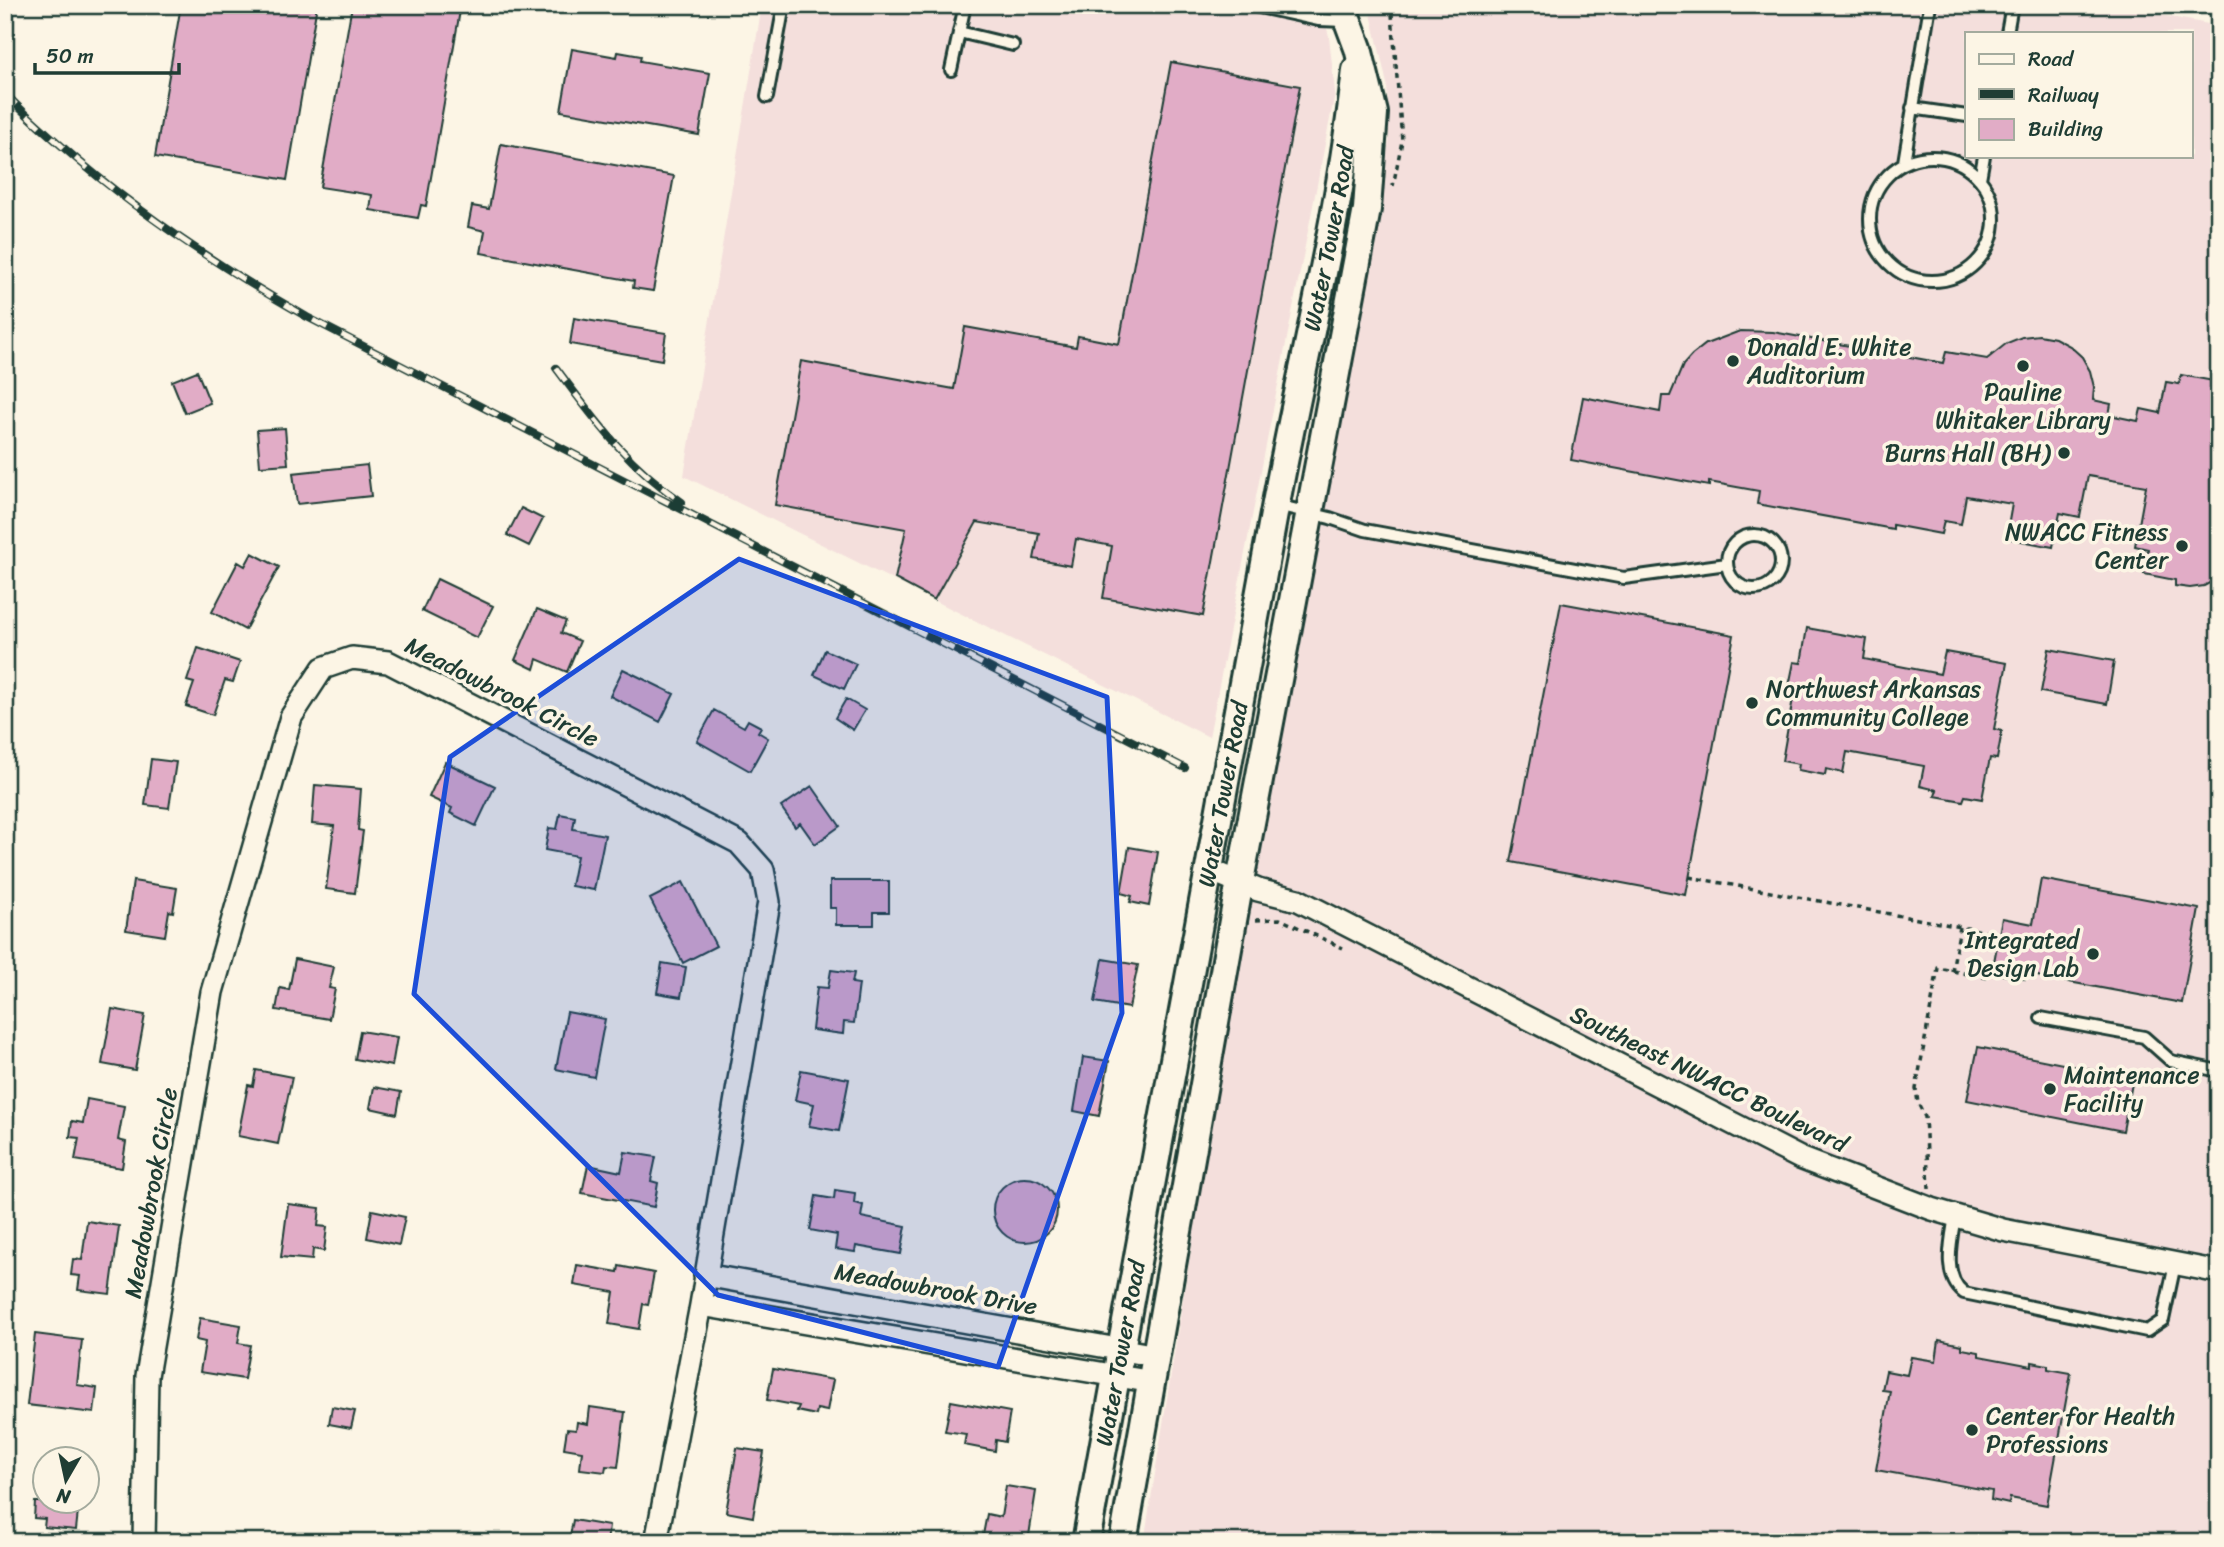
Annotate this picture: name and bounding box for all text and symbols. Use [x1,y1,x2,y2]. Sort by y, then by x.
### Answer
scale bar [35,32,178,76]
legend [1965,32,2192,158]
text: 50 m [46,37,94,75]
text: Road [2028,40,2075,78]
text: Railway [2028,76,2099,114]
text: Building [2028,110,2104,148]
street label: Water Tower Road [1291,141,1367,335]
place label: Donald E. White Auditorium [1746,326,1912,396]
marker: Donald E. White Auditorium [1725,353,1741,369]
marker: Pauline Whitaker Library [2015,358,2031,374]
place label: Pauline Whitaker Library [1935,371,2111,441]
place label: Burns Hall (BH) [1885,432,2051,474]
marker: Burns Hall (BH) [2056,445,2072,461]
place label: NWACC Fitness Center [2005,511,2169,581]
marker: NWACC Fitness Center [2174,538,2190,554]
street label: Meadowbrook Circle [397,625,607,759]
place label: Northwest Arkansas Community College [1766,668,1981,738]
marker: Northwest Arkansas Community College [1744,695,1760,711]
street label: Water Tower Road [1185,697,1261,891]
place label: Integrated Design Lab [1964,919,2080,989]
marker: Integrated Design Lab [2085,946,2101,962]
street label: Southeast NWACC Boulevard [1563,993,1857,1166]
place label: Maintenance Facility [2064,1054,2200,1124]
marker: Maintenance Facility [2042,1081,2058,1097]
street label: Meadowbrook Circle [112,1084,190,1302]
street label: Meadowbrook Drive [831,1250,1041,1328]
street label: Water Tower Road [1083,1255,1158,1449]
place label: Center for Health Professions [1986,1395,2175,1465]
marker: Center for Health Professions [1964,1422,1980,1438]
north arrow [32,1446,102,1516]
text: N [54,1479,73,1514]

